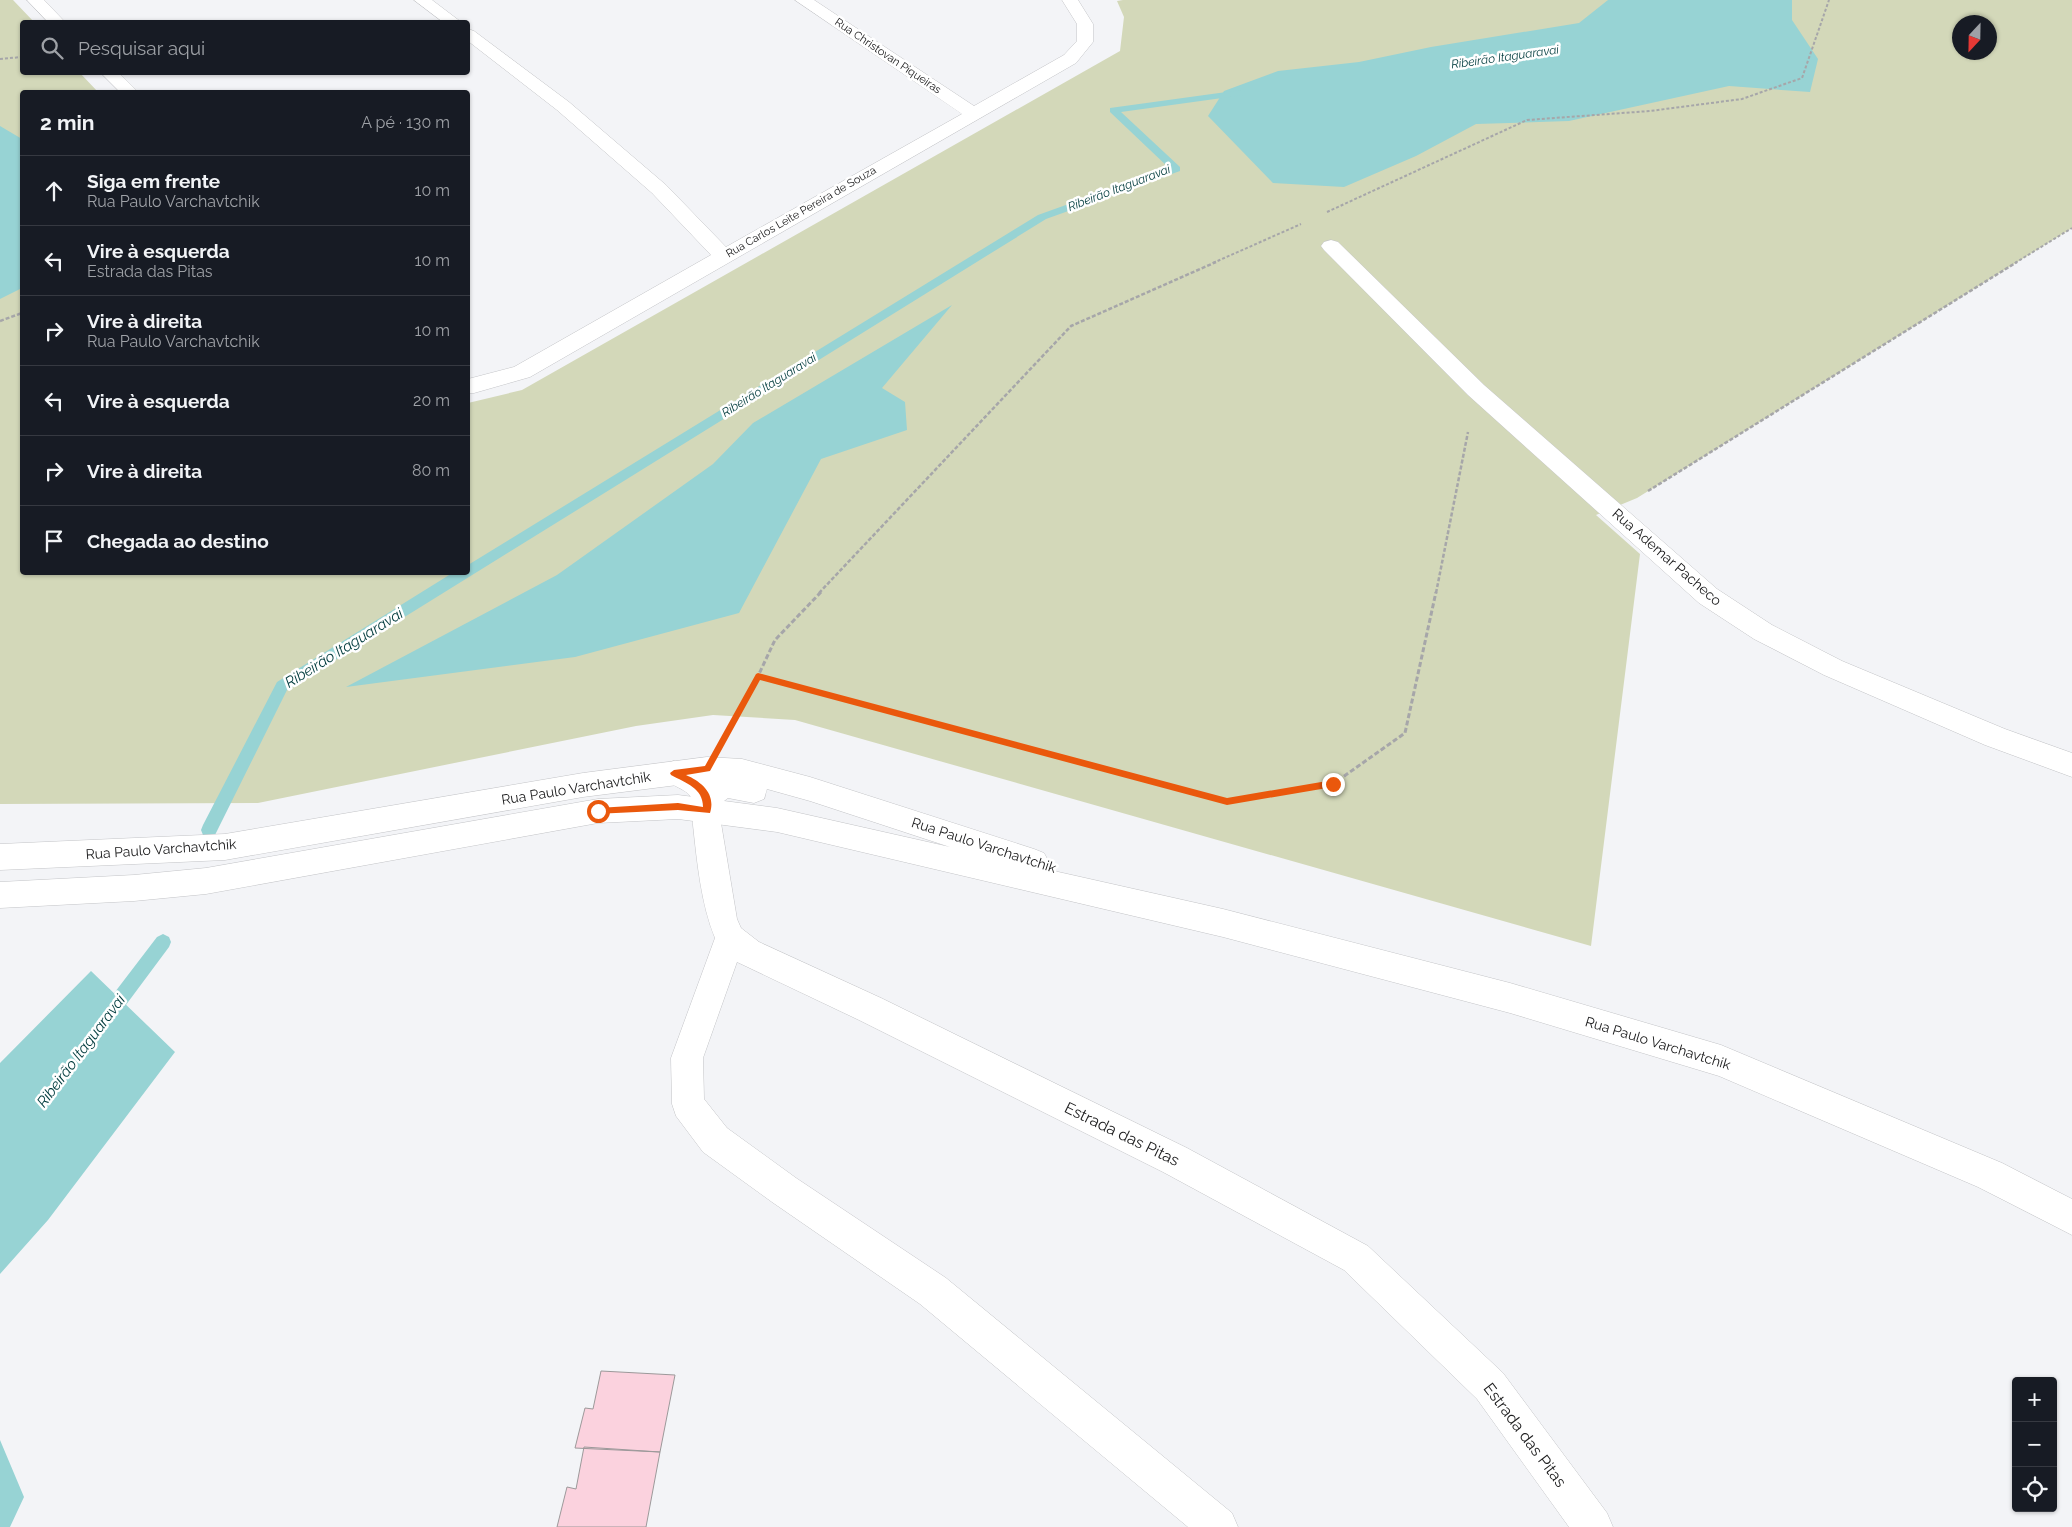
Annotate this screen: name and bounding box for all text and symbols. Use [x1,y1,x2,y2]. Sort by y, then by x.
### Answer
north arrow [1952,15,1997,60]
street label: Rua Christovan Piqueiras [832,16,944,96]
search box [20,20,470,75]
icon: search [38,34,66,62]
text: Pesquisar aqui [78,37,205,59]
water label: Ribeirão Itaguaravai [1450,42,1560,71]
text: 2 min [40,110,94,135]
text: A pé · 130 m [361,113,450,132]
water label: Ribeirão Itaguaravai [1066,162,1173,214]
street label: Rua Carlos Leite Pereira de Souza [724,164,878,260]
text: Siga em frente [87,170,220,192]
icon: ahead [40,177,68,205]
text: 10 m [415,181,450,200]
text: Rua Paulo Varchavtchik [87,192,260,211]
text: Vire à esquerda [87,240,230,262]
icon: left [40,247,68,275]
text: 10 m [415,251,450,270]
text: Estrada das Pitas [87,262,213,281]
text: Vire à direita [87,310,202,332]
icon: right [40,317,68,345]
text: 10 m [415,321,450,340]
text: Rua Paulo Varchavtchik [87,332,260,351]
water label: Ribeirão Itaguaravai [719,350,819,420]
icon: left [40,387,68,415]
text: Vire à esquerda [87,390,230,412]
text: 20 m [413,391,450,410]
icon: right [40,457,68,485]
text: Vire à direita [87,460,202,482]
text: 80 m [412,461,450,480]
street label: Rua Ademar Pacheco [1609,505,1725,609]
icon: arrive [40,527,68,555]
text: Chegada ao destino [87,530,269,552]
water label: Ribeirão Itaguaravai [282,604,407,692]
street label: Rua Paulo Varchavtchik [500,768,652,808]
route end [1322,773,1345,796]
route start [587,800,610,823]
street label: Rua Paulo Varchavtchik [910,814,1059,876]
street label: Rua Paulo Varchavtchik [85,836,237,862]
water label: Ribeirão Itaguaravai [33,991,130,1111]
street label: Rua Paulo Varchavtchik [1583,1013,1733,1073]
street label: Estrada das Pitas [1061,1098,1183,1170]
map controls [2012,1377,2057,1512]
button: + [2012,1377,2057,1422]
street label: Estrada das Pitas [1480,1379,1571,1491]
button: − [2012,1422,2057,1467]
button: locate [2012,1467,2057,1512]

